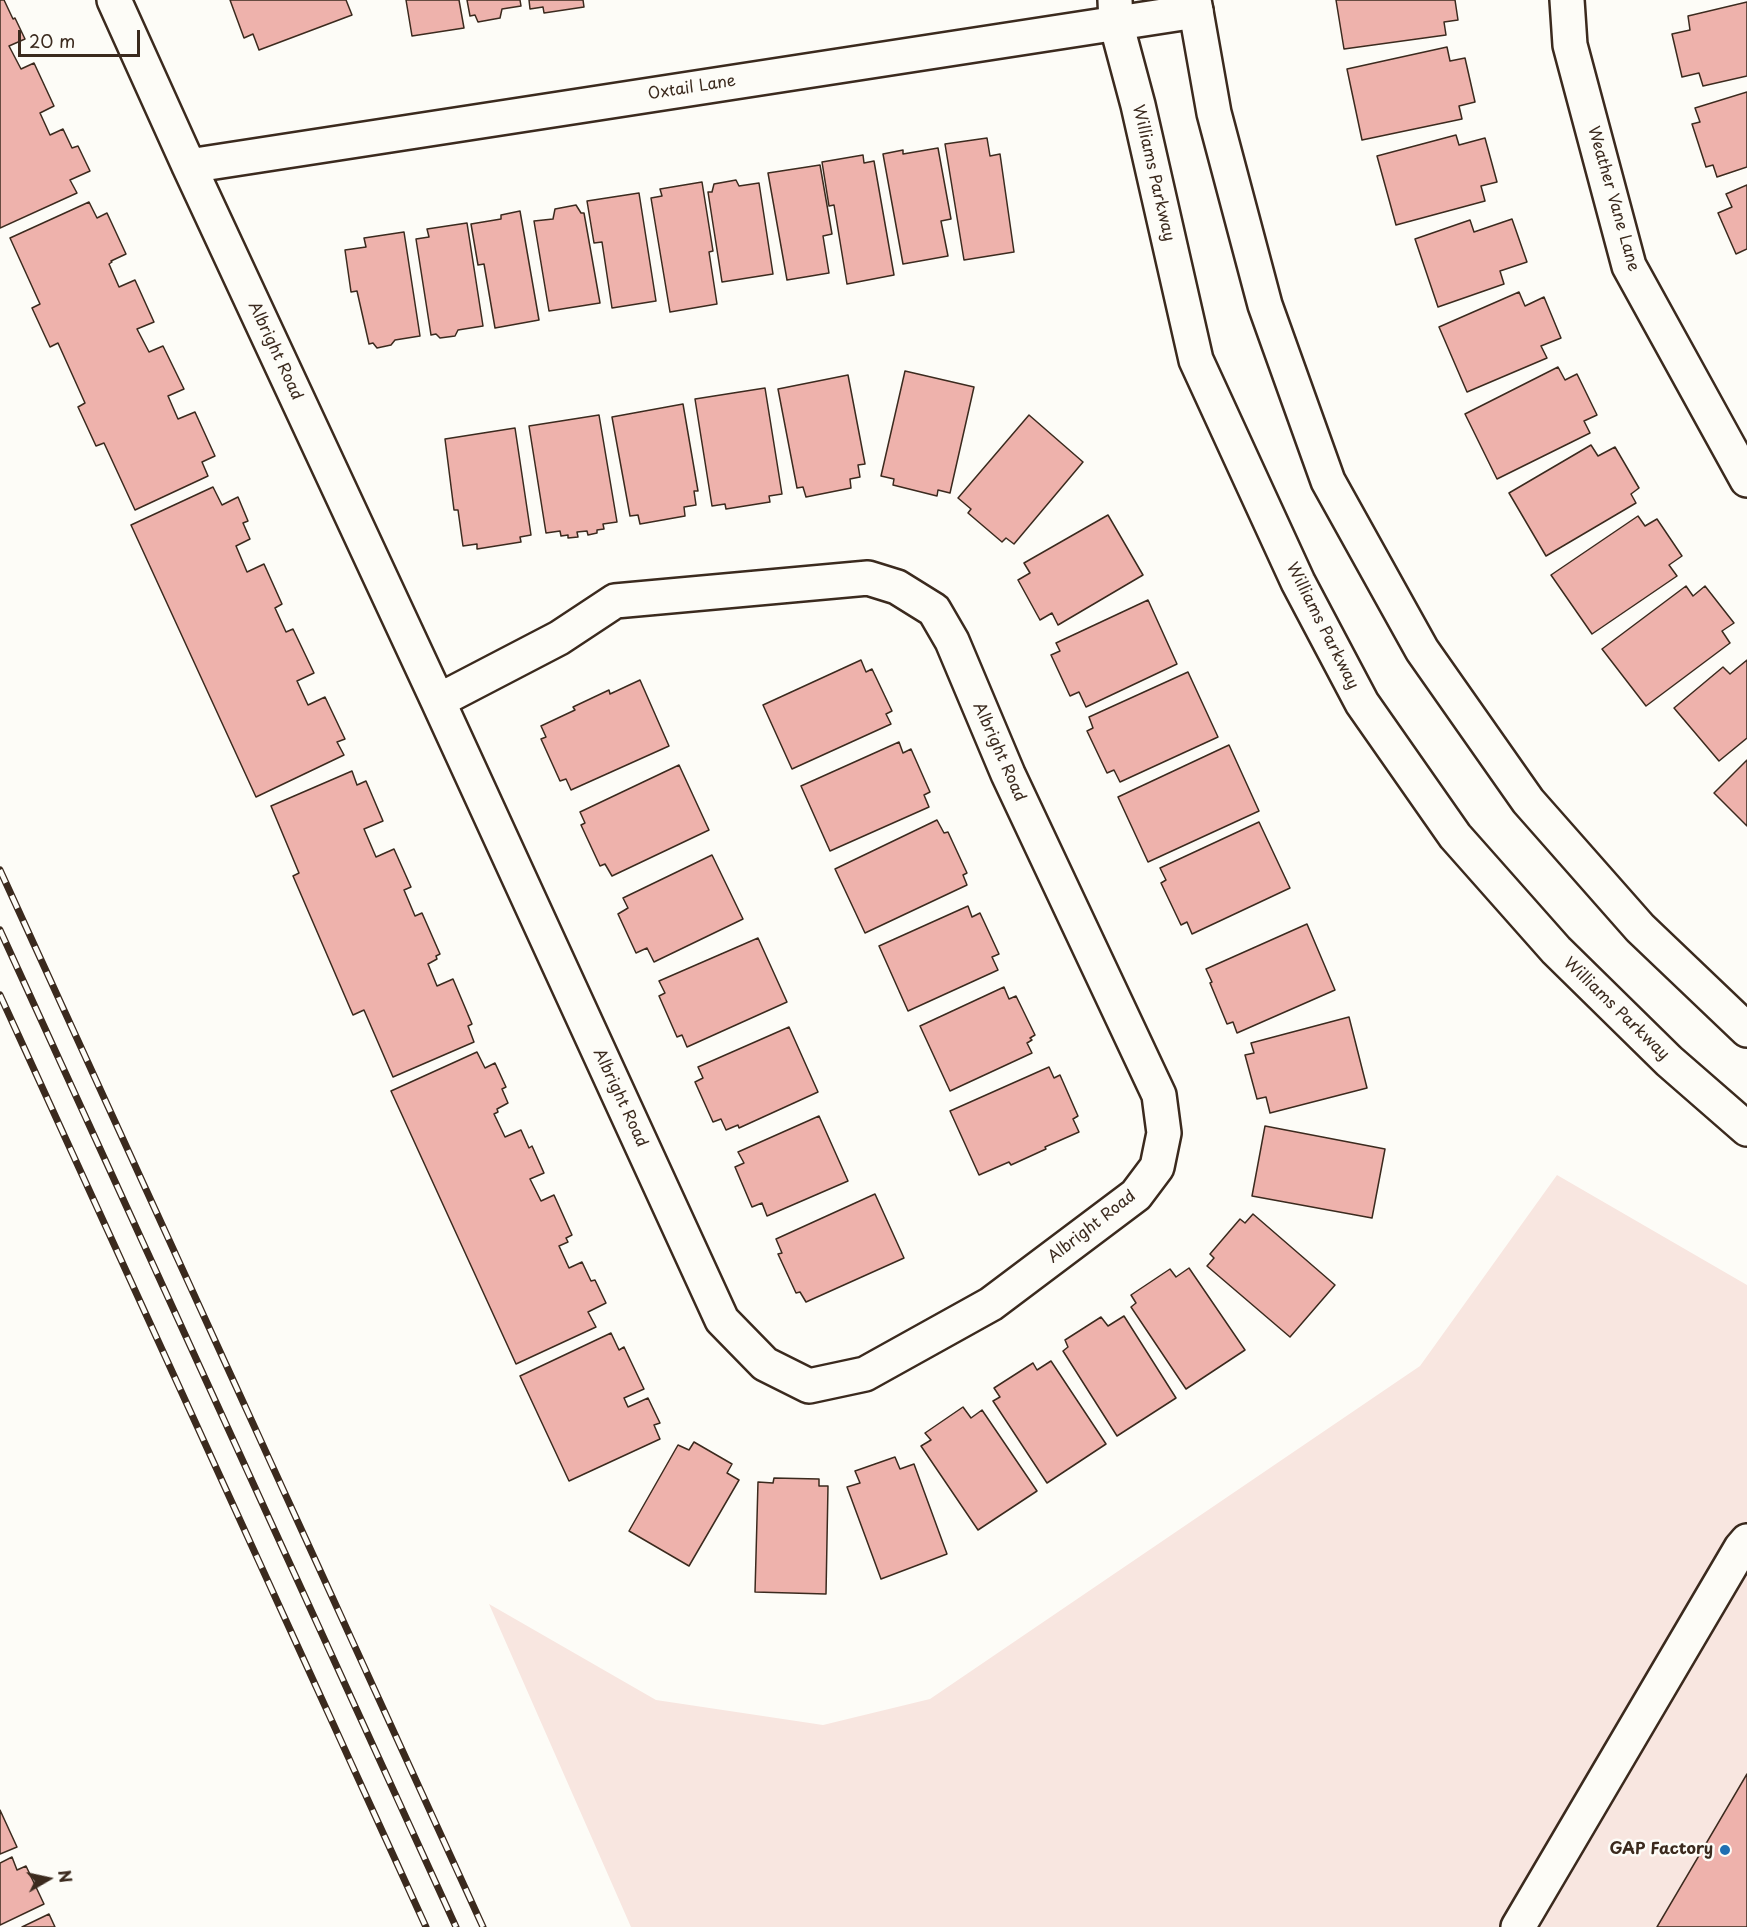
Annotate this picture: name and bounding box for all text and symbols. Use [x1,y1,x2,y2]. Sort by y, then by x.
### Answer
scale bar [21,18,142,56]
text: 20 m [29,27,75,54]
street label: Oxtail Lane [647,72,737,104]
street label: Williams Parkway [1128,103,1178,243]
street label: Weather Vane Lane [1583,124,1643,274]
street label: Albright Road [244,299,306,403]
street label: Williams Parkway [1282,559,1362,693]
street label: Albright Road [969,699,1029,805]
street label: Williams Parkway [1559,954,1673,1064]
street label: Albright Road [589,1046,651,1150]
street label: Albright Road [1044,1187,1140,1267]
place label: GAP Factory [1610,1840,1713,1860]
marker: GAP Factory [1718,1843,1732,1857]
north arrow [18,1849,78,1909]
text: N [53,1868,79,1884]

